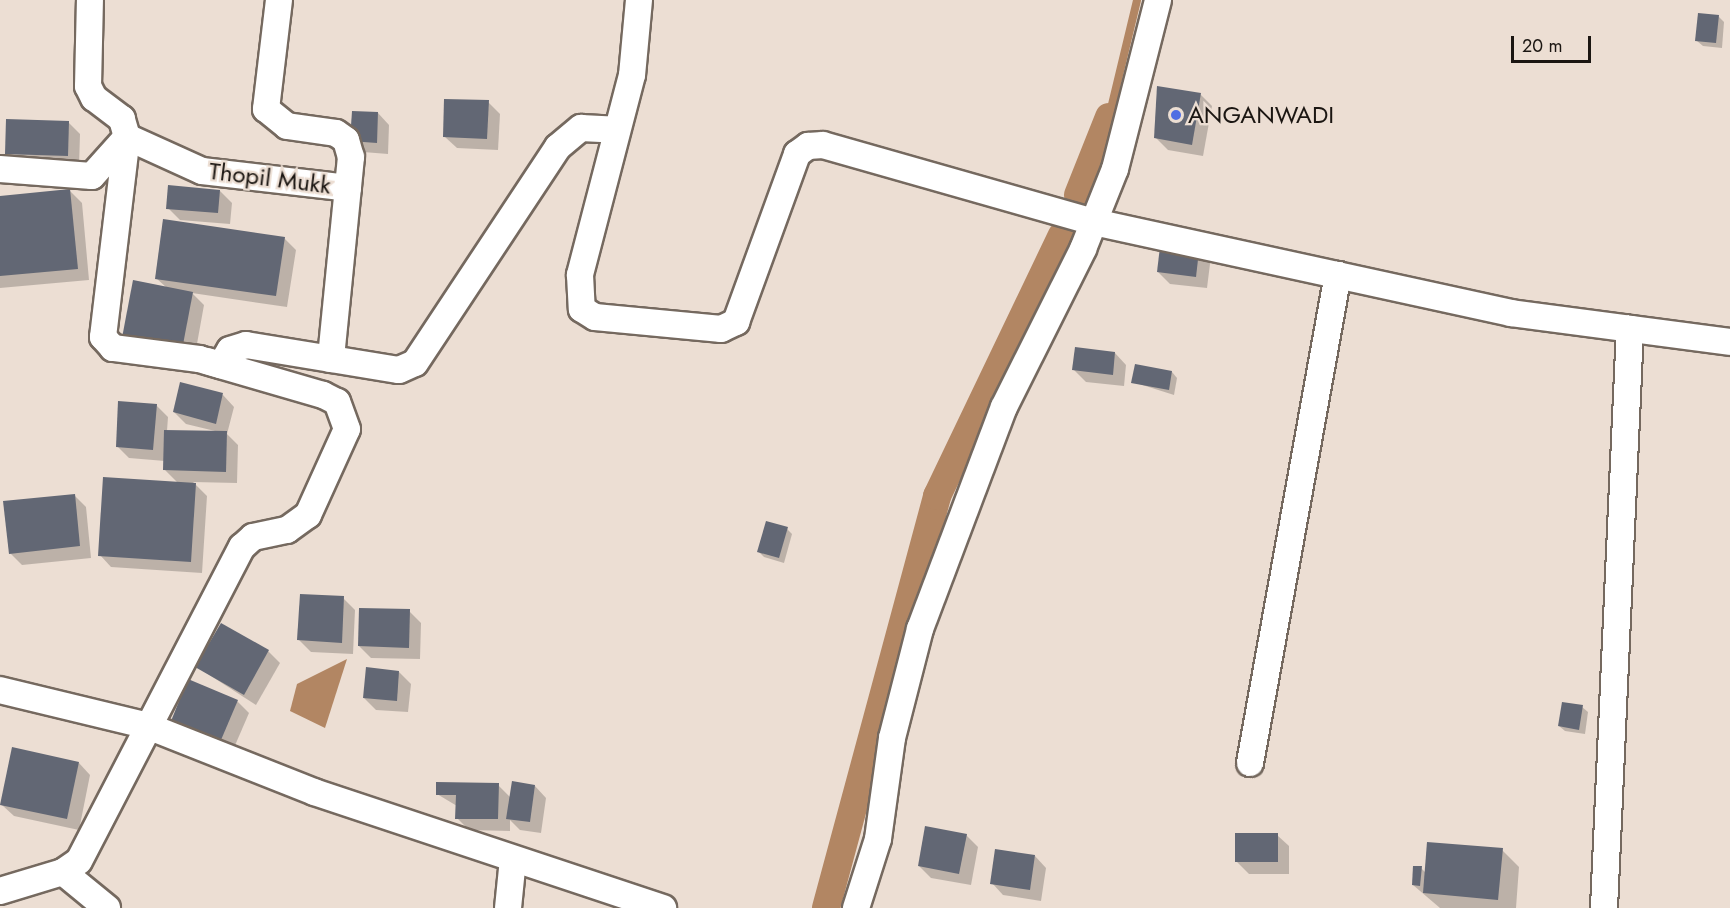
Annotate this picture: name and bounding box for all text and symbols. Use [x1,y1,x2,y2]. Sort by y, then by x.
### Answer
scale bar [1514,24,1594,62]
text: 20 m [1522,33,1562,59]
place label: ANGANWADI [1188,101,1334,129]
marker: ANGANWADI [1169,108,1183,122]
street label: Thopil Mukk [207,156,333,200]

